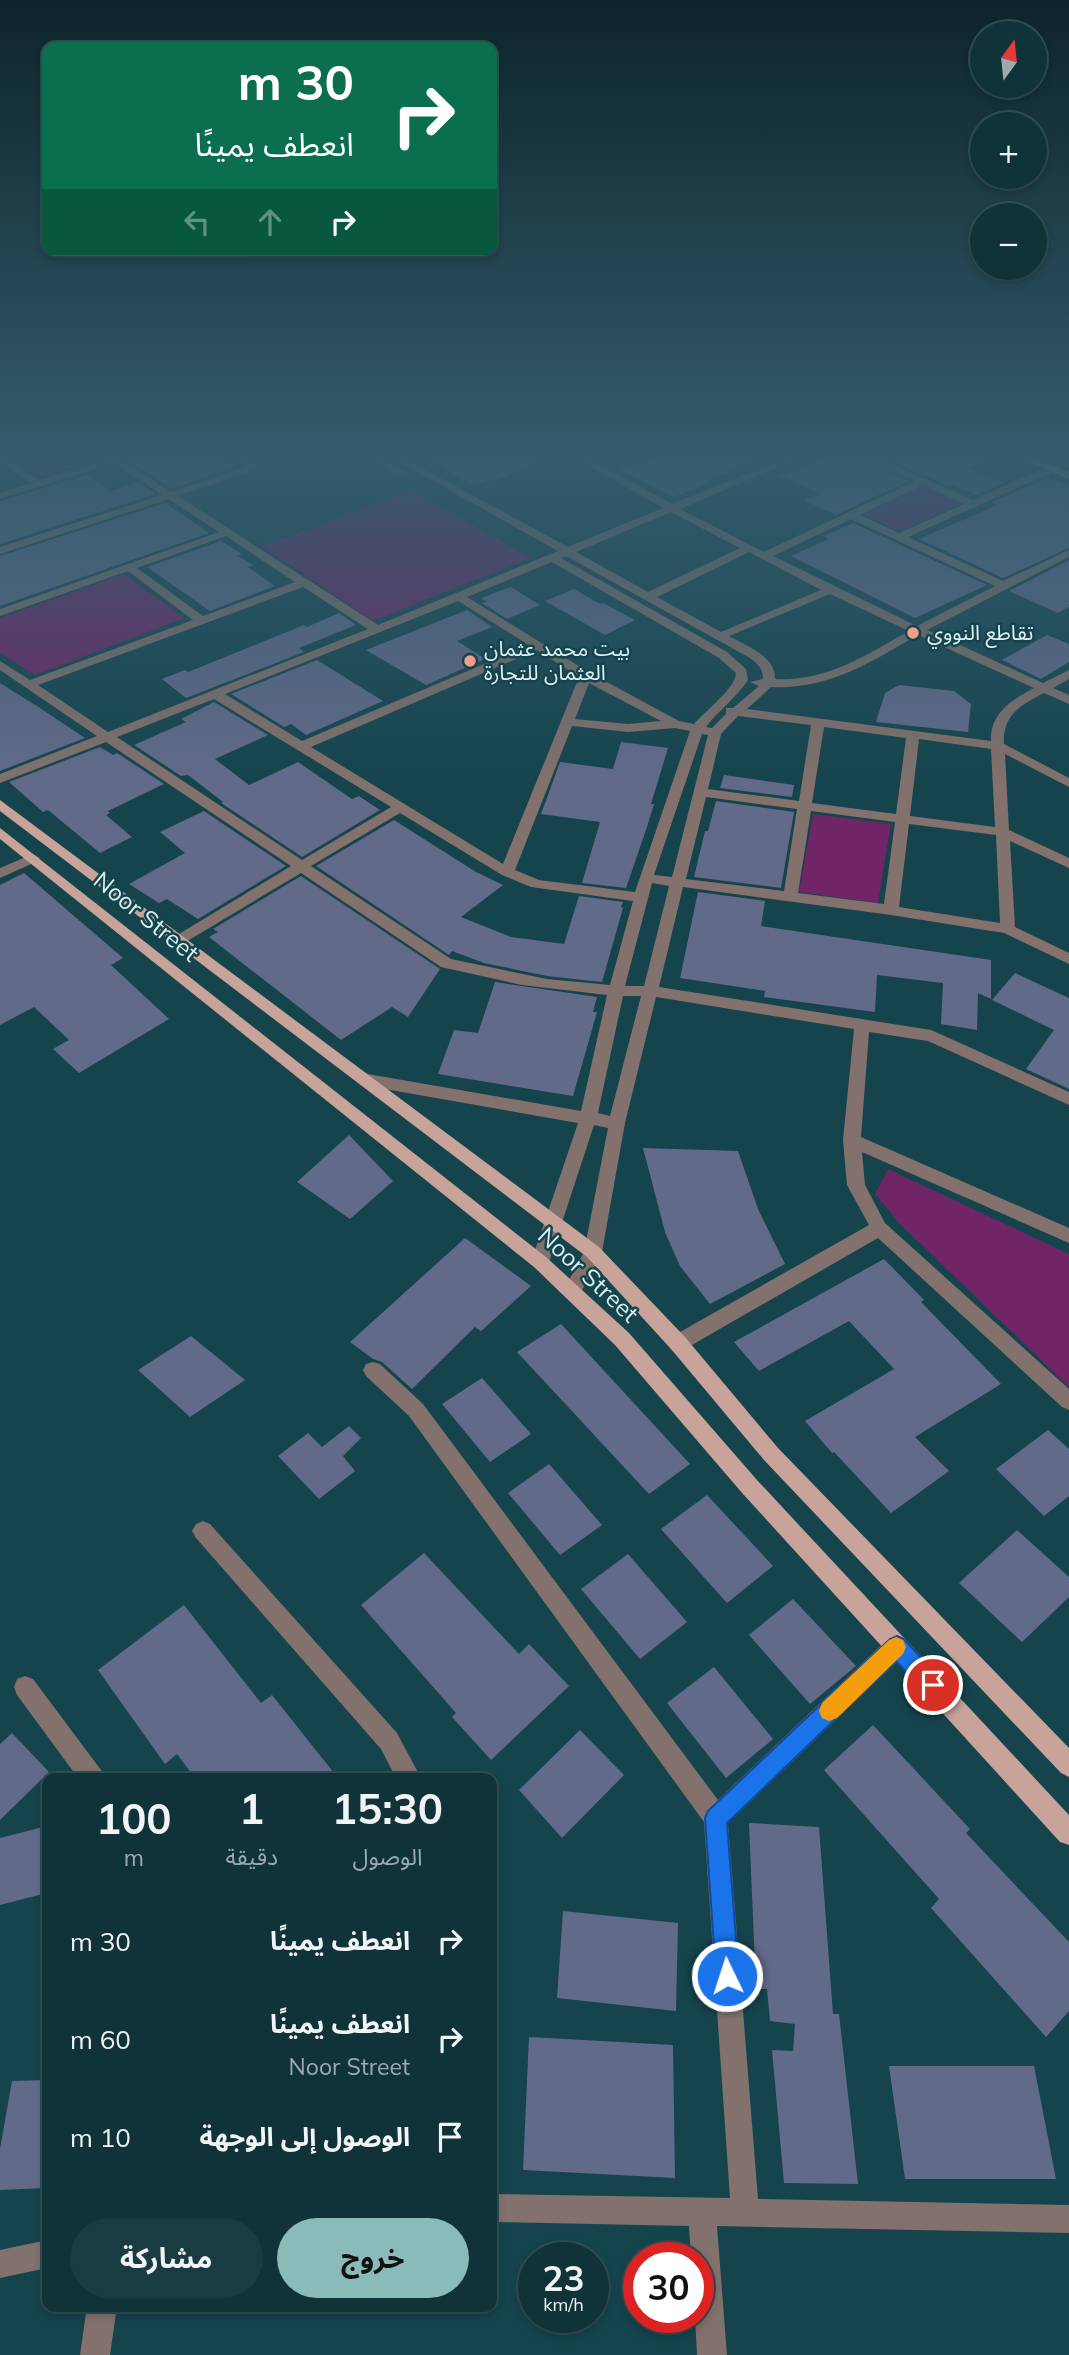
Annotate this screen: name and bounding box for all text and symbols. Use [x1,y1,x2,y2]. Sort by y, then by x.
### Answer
north arrow [970,21,1046,98]
map controls [970,21,1047,280]
text: 30 m [238,51,354,112]
icon: right [378,70,469,161]
button: + [970,112,1047,189]
text: انعطف يمينًا [195,124,354,164]
icon: left [178,203,216,241]
icon: ahead [251,203,289,241]
icon: right [324,203,362,241]
button: − [970,203,1047,280]
place label: تقاطع النووي [927,619,1034,649]
marker: تقاطع النووي [905,625,921,641]
place label: بيت محمد عثمان العثمان للتجارة [484,635,630,685]
marker: بيت محمد عثمان العثمان للتجارة [462,653,478,669]
street label: Noor Street [88,865,205,968]
street label: Noor Street [532,1220,645,1328]
pin [903,1655,963,1715]
icon: arrive [914,1666,952,1704]
text: 1 [239,1782,264,1835]
text: 15:30 [332,1782,443,1835]
text: 100 [96,1792,172,1845]
text: دقيقة [226,1842,278,1871]
text: الوصول [352,1842,422,1871]
text: m [124,1843,144,1872]
icon: right [431,1922,469,1960]
text: انعطف يمينًا [270,1924,410,1957]
text: 30 m [70,1925,131,1958]
position arrow [690,1939,764,2013]
text: انعطف يمينًا [270,2007,410,2040]
icon: right [431,2020,469,2058]
text: 60 m [70,2023,131,2056]
text: Noor Street [289,2052,410,2081]
icon: arrive [431,2118,469,2156]
text: الوصول إلى الوجهة [199,2120,410,2153]
text: 10 m [70,2121,131,2154]
button: مشاركة [70,2218,263,2298]
button: خروج [277,2218,469,2298]
speed limit sign: 30 [623,2242,714,2333]
text: 23 [542,2256,585,2300]
text: km/h [543,2293,584,2316]

